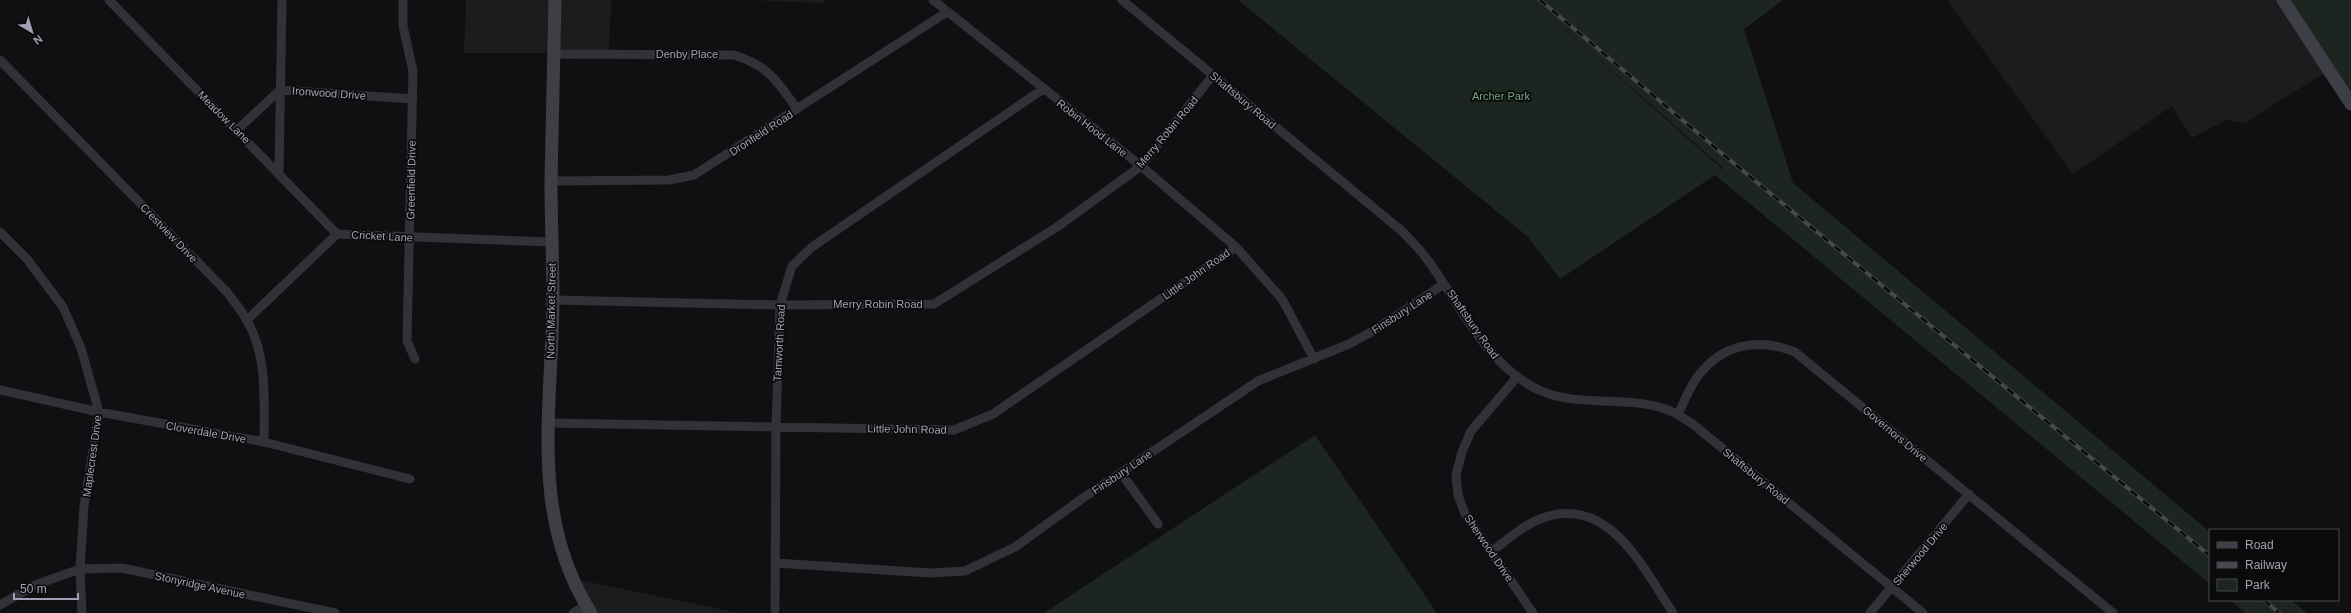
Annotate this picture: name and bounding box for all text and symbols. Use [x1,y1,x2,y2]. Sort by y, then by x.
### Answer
north arrow [12,12,52,52]
text: N [31,33,45,47]
street label: Denby Place [656,48,718,60]
street label: Shaftsbury Road [1208,69,1278,131]
street label: Ironwood Drive [292,84,366,102]
street label: Meadow Lane [195,88,253,146]
park label: Archer Park [1472,90,1531,102]
street label: Merry Robin Road [1134,94,1200,170]
street label: Robin Hood Lane [1055,97,1129,159]
street label: Dronfield Road [727,108,795,158]
street label: Greenfield Drive [404,140,418,220]
street label: Crestview Drive [138,201,200,265]
street label: Cricket Lane [351,228,413,244]
street label: Little John Road [1160,246,1232,302]
street label: North Market Street [544,263,558,359]
street label: Shaftsbury Road [1445,287,1501,361]
street label: Finsbury Lane [1369,288,1435,336]
street label: Merry Robin Road [833,298,923,310]
street label: Tamworth Road [771,304,787,382]
street label: Governors Drive [1860,404,1930,464]
street label: Maplecrest Drive [80,414,104,498]
street label: Cloverdale Drive [165,419,247,445]
street label: Little John Road [867,422,947,436]
street label: Shaftsbury Road [1720,446,1792,506]
street label: Finsbury Lane [1090,448,1154,496]
street label: Sherwood Drive [1462,512,1516,584]
street label: Sherwood Drive [1890,520,1950,588]
legend [2209,529,2339,601]
text: Road [2245,538,2274,552]
text: Railway [2245,558,2287,572]
street label: Stonyridge Avenue [154,570,246,600]
scale bar [14,575,78,601]
text: Park [2245,578,2271,592]
text: 50 m [20,582,47,596]

